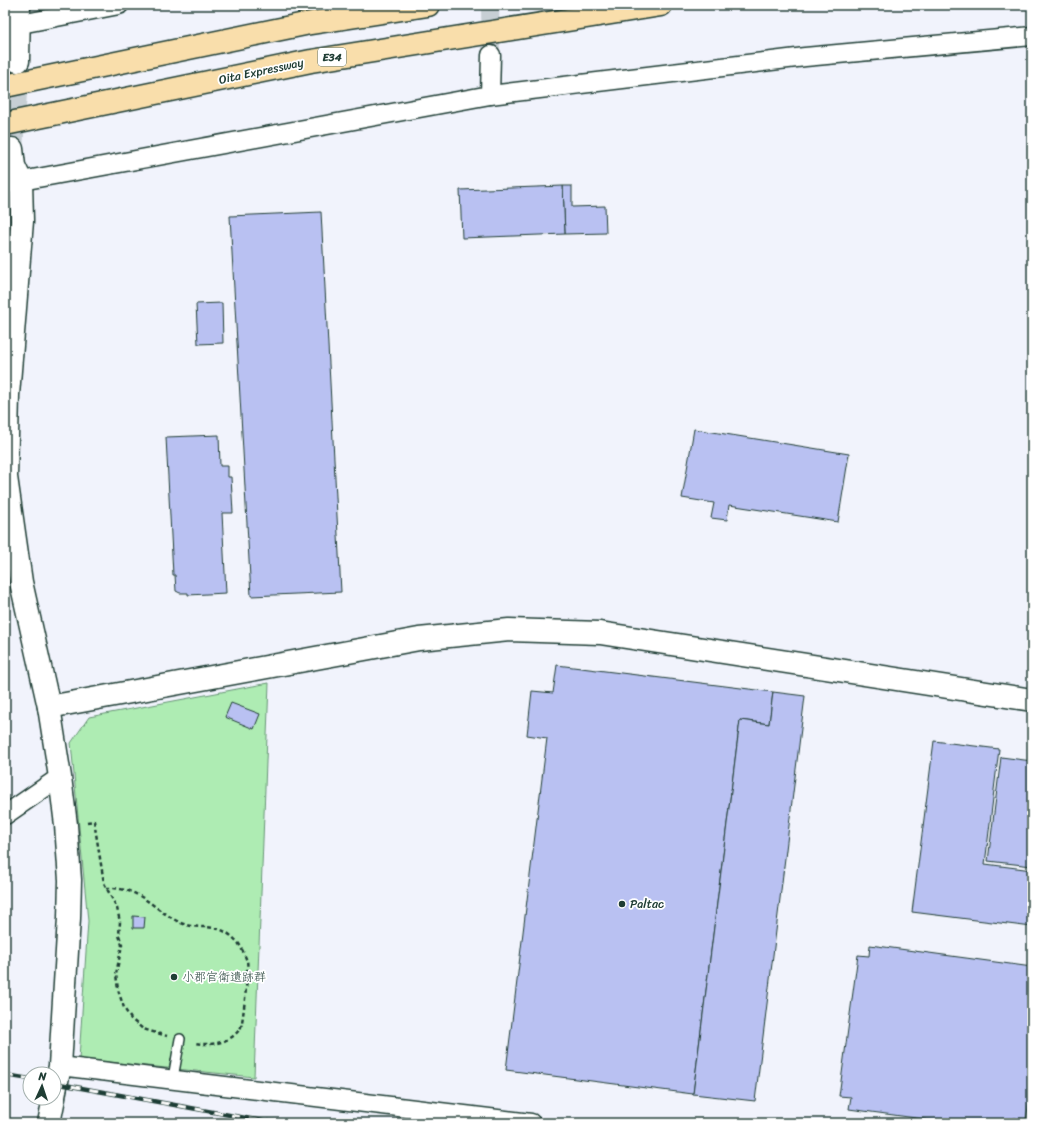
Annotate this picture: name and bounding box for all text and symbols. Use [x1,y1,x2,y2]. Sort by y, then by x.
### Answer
road number: E34 [318,48,346,66]
street label: Oita Expressway [217,51,306,91]
place label: Paltac [630,893,664,915]
marker: Paltac [617,899,627,909]
place label: 小郡官衛遺跡群 [182,966,266,988]
marker: 小郡官衛遺跡群 [169,972,179,982]
north arrow [22,1066,62,1106]
text: N [37,1067,47,1086]

